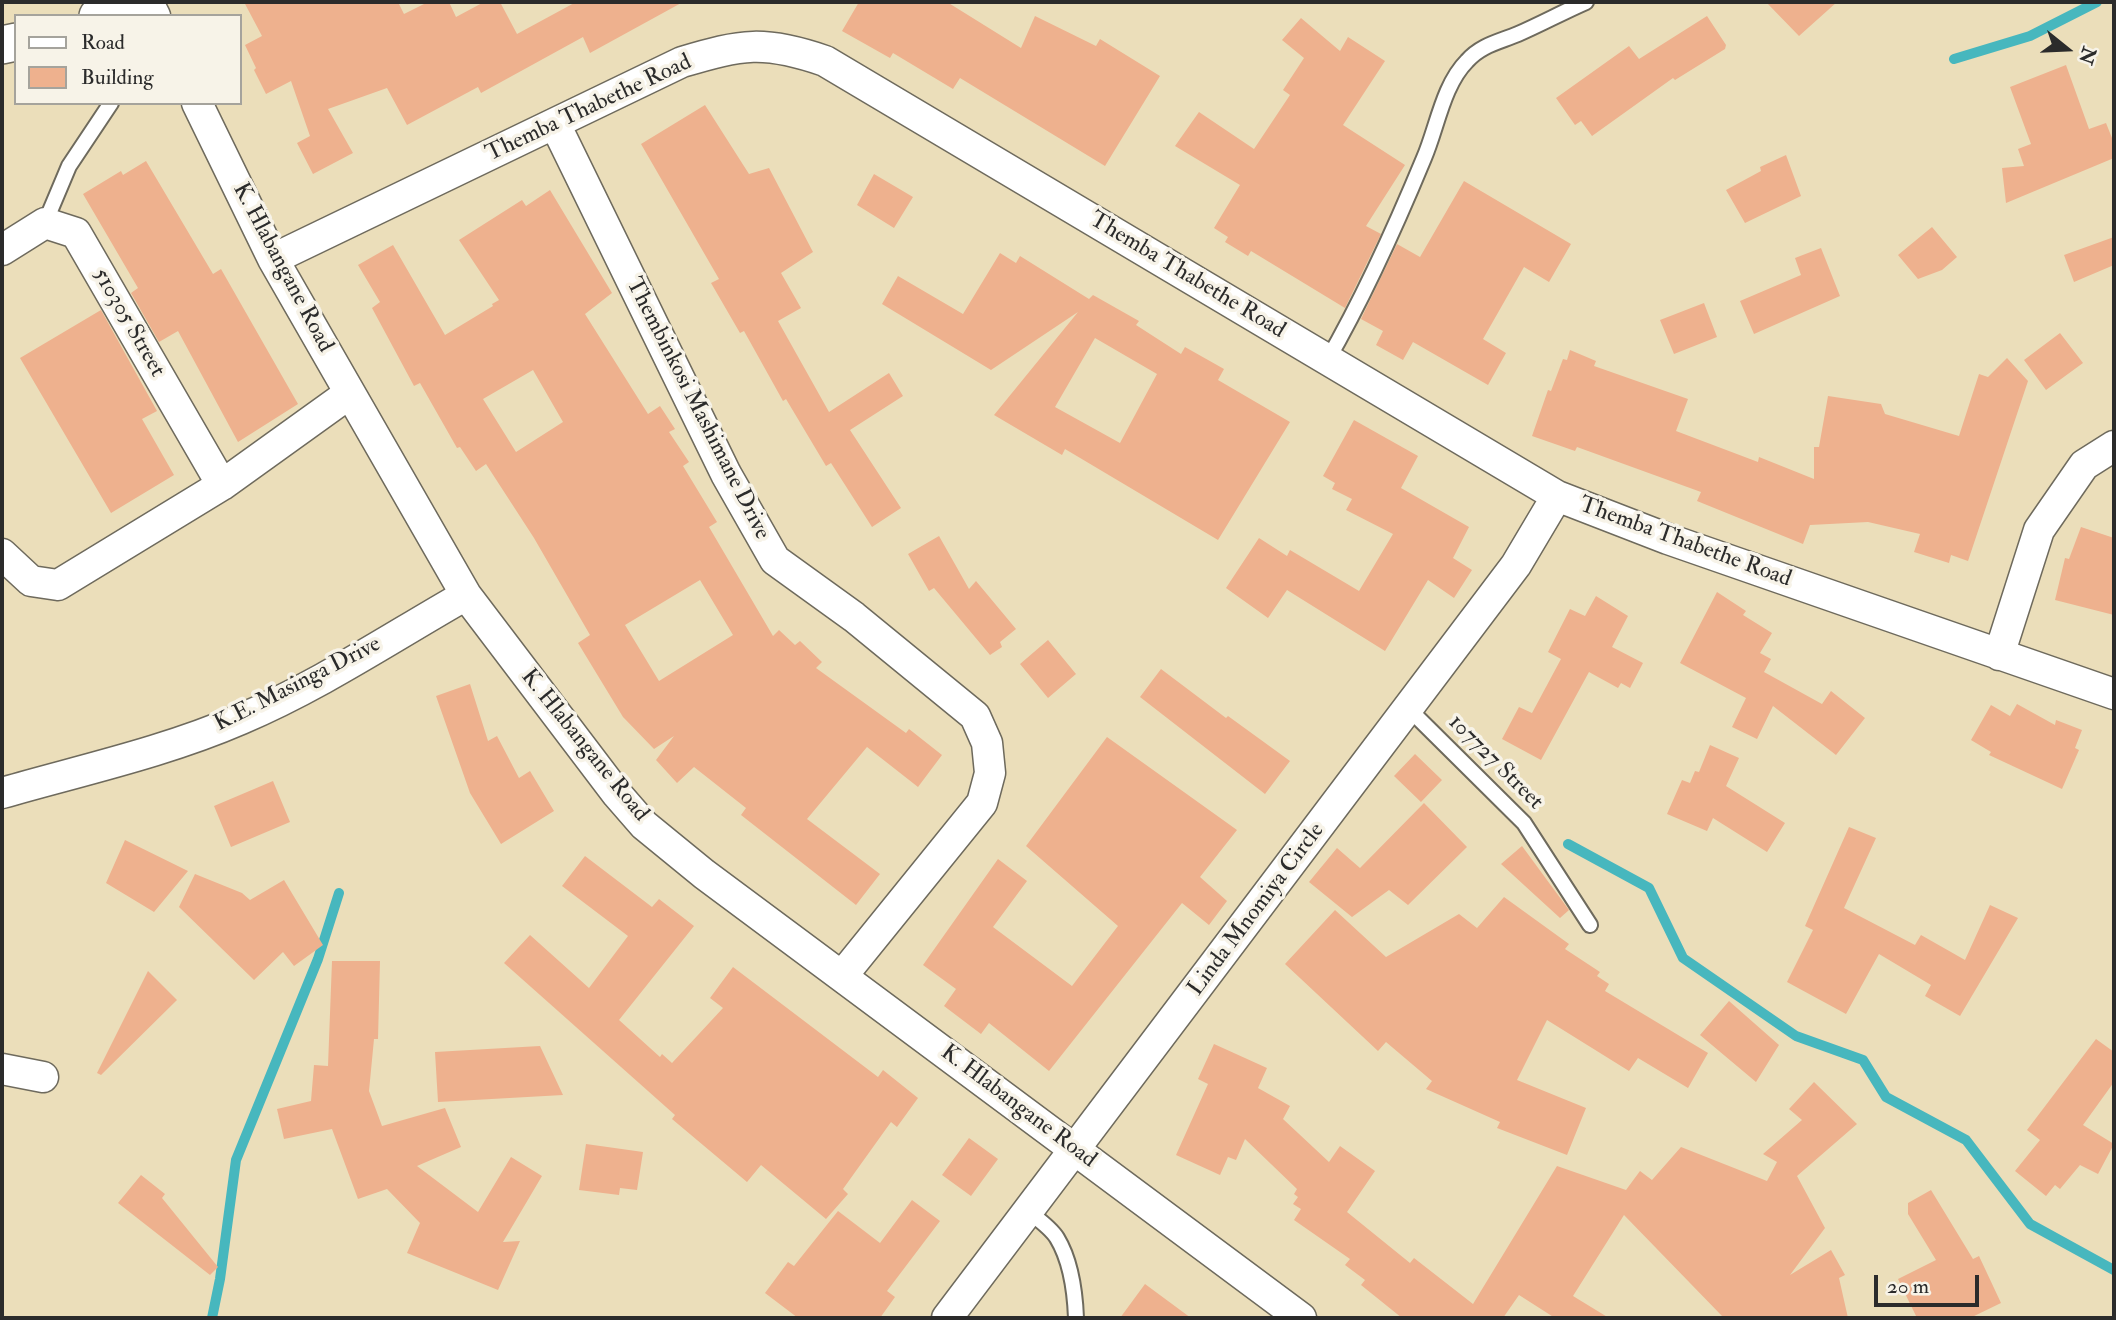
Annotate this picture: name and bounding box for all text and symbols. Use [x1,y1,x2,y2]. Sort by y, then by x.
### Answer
legend [14,14,242,105]
north arrow [2032,14,2102,84]
text: Road [81,29,125,56]
text: N [2073,44,2101,67]
street label: Themba Thabethe Road [482,49,696,169]
text: Building [81,64,154,91]
street label: K. Hlabangane Road [226,179,338,357]
street label: Themba Thabethe Road [1084,207,1290,345]
street label: 510305 Street [86,264,170,382]
street label: Thembinkosi Mashimane Drive [619,274,775,544]
street label: Themba Thabethe Road [1575,492,1795,594]
street label: K.E. Masinga Drive [210,631,386,739]
street label: K. Hlabangane Road [514,664,654,828]
street label: 107727 Street [1442,710,1548,816]
street label: Linda Mnomiya Circle [1183,818,1331,1002]
street label: K. Hlabangane Road [935,1039,1101,1175]
scale bar [1878,1260,1983,1304]
text: 20 m [1887,1273,1929,1300]

